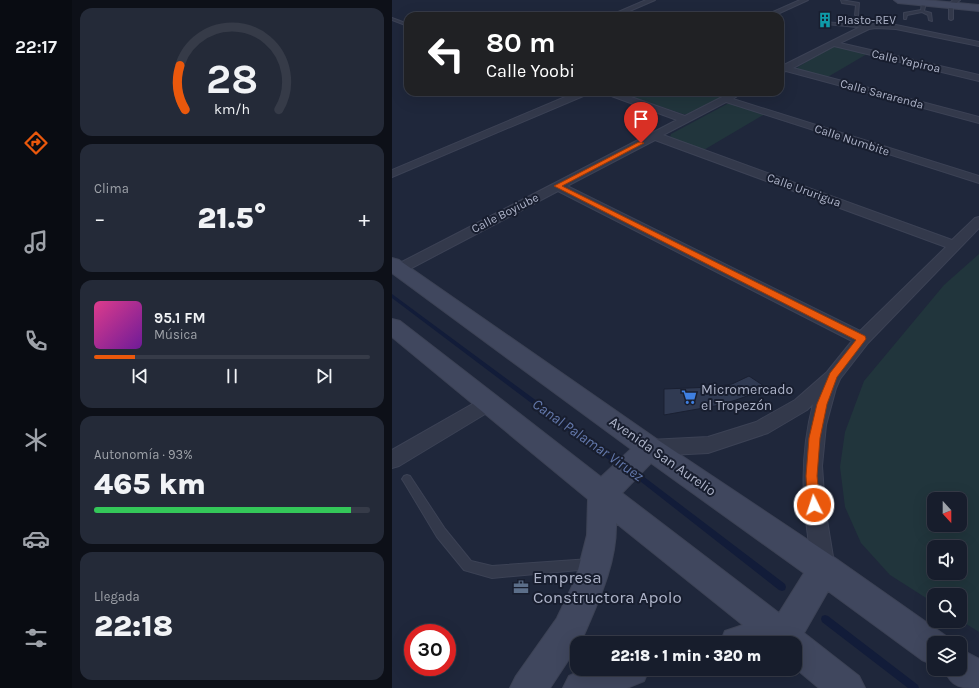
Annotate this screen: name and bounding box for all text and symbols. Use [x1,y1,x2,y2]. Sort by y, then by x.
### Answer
building icon: Plasto-REV [816,11,834,29]
place label: Plasto-REV [837,13,896,27]
text: 80 m [486,26,555,59]
icon: left [420,28,472,80]
text: 22:17 [15,36,57,58]
street label: Calle Yapiroa [870,46,942,76]
text: 28 [206,55,258,103]
text: Calle Yoobi [486,60,575,82]
street label: Calle Sararenda [839,76,925,112]
text: km/h [214,101,250,118]
pin [624,102,658,143]
icon: arrive [630,108,652,130]
street label: Calle Numbite [813,121,891,159]
icon: directions [22,129,50,157]
street label: Calle Ururigua [765,170,843,210]
text: Clima [94,181,129,196]
street label: Calle Boyiube [469,190,541,236]
text: 21.5° [197,200,267,236]
text: − [94,206,106,232]
text: + [358,206,370,232]
icon: music [22,228,50,256]
text: 95.1 FM [154,309,206,327]
icon: phone [22,327,50,355]
text: Música [154,327,197,342]
icon: previous [129,365,151,387]
icon: pause [221,365,243,387]
icon: next [313,365,335,387]
place label: Micromercado el Tropezón [701,381,793,414]
supermarket icon: Micromercado el Tropezón [680,388,698,406]
water label: Canal Palamar Viruez [529,395,648,485]
street label: Avenida San Aurelio [606,413,719,500]
icon: climate [22,426,50,454]
text: Autonomía · 93% [94,447,193,462]
text: 465 km [94,466,206,502]
position arrow [793,484,835,526]
north arrow [927,492,967,532]
map controls [927,492,967,676]
icon: car [22,525,50,553]
button: sound [927,540,967,580]
place label: Empresa Constructora Apolo [533,567,682,607]
office icon: Empresa Constructora Apolo [512,578,530,596]
button: search [927,588,967,628]
text: Llegada [94,589,140,604]
text: 22:18 [94,608,173,644]
icon: filters [22,624,50,652]
speed limit sign: 30 [404,624,456,676]
button: layers [927,636,967,676]
text: 22:18 · 1 min · 320 m [611,647,761,665]

